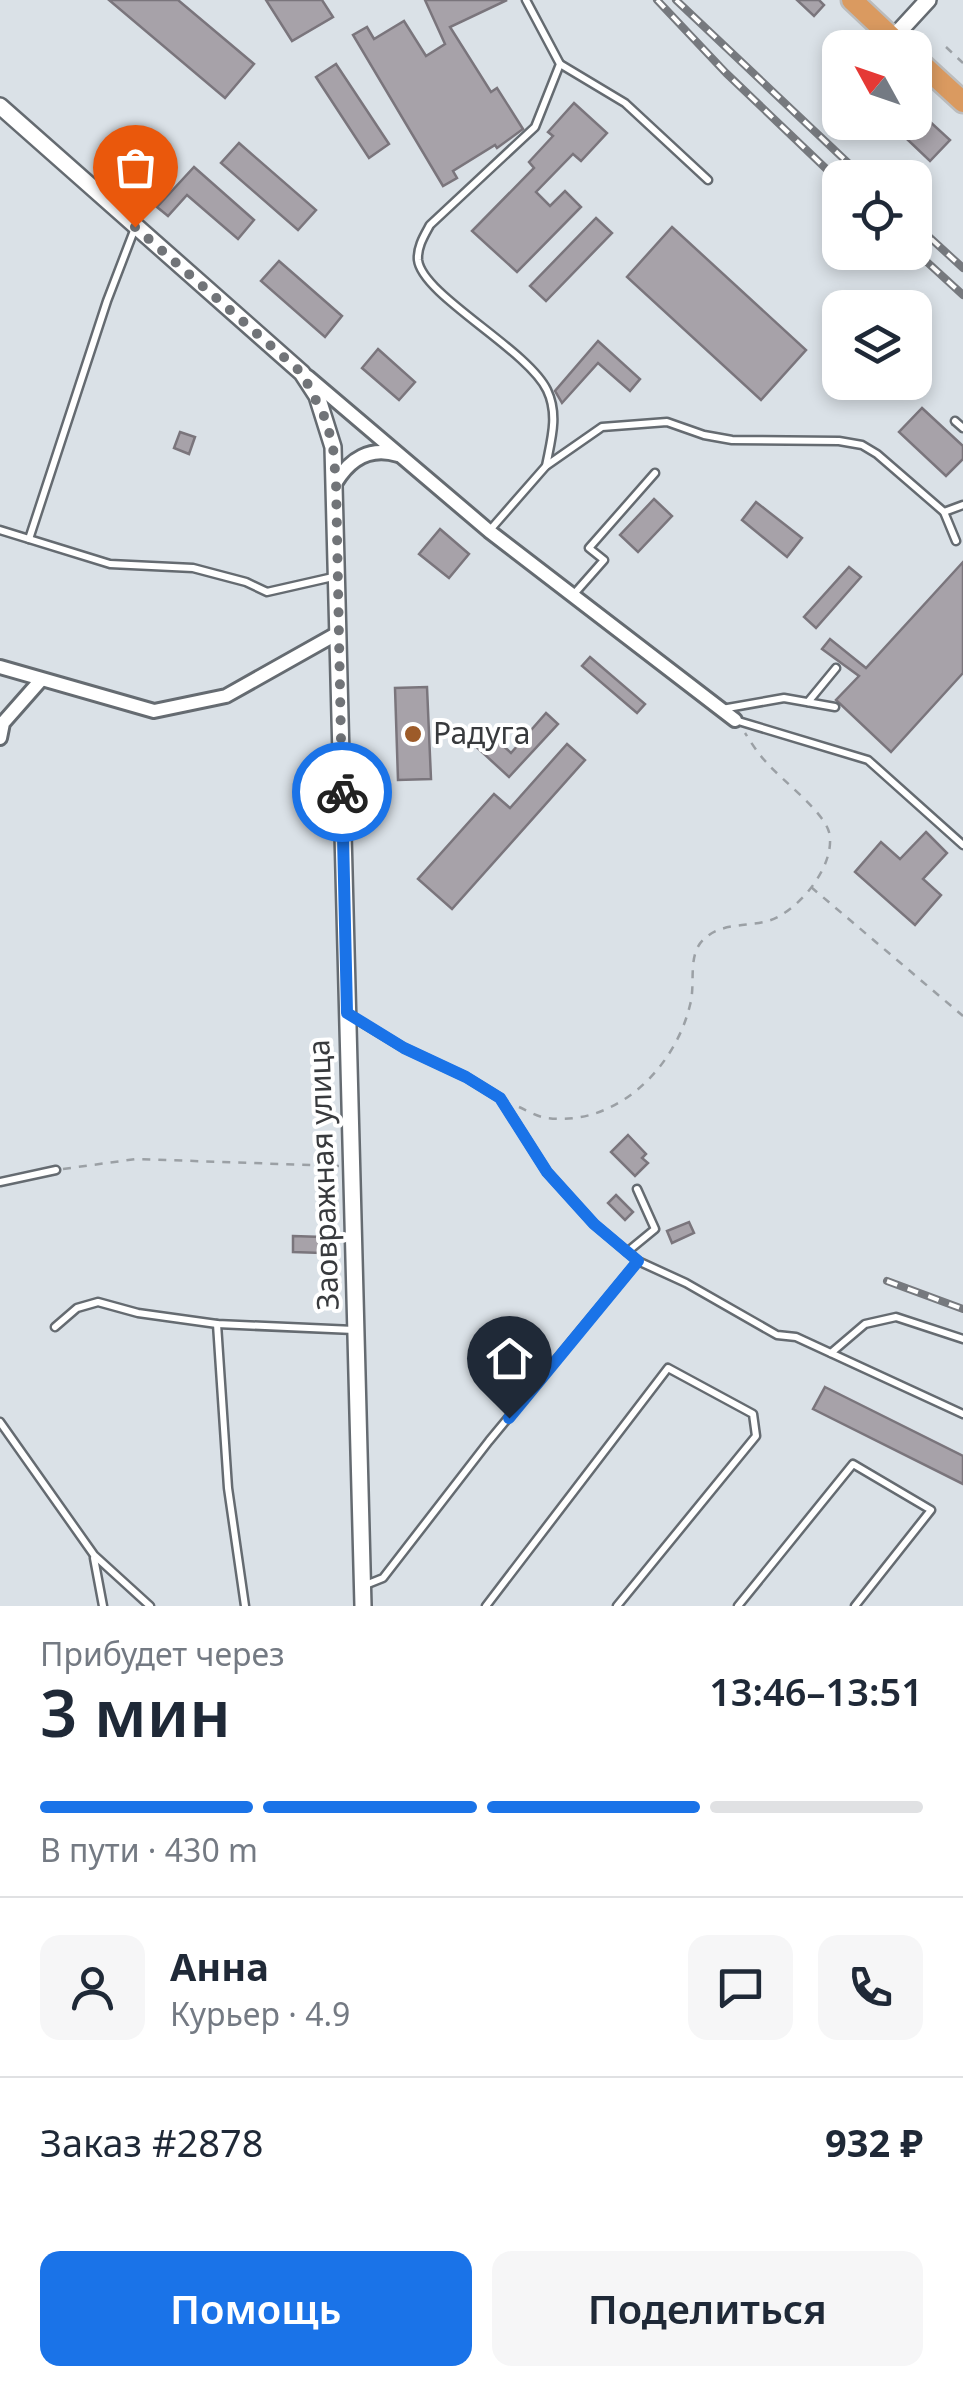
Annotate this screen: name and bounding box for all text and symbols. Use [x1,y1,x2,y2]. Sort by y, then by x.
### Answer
north arrow [822,30,932,140]
map controls [822,30,932,400]
pin [93,125,178,228]
icon: bag [108,140,163,195]
button: locate [822,160,932,270]
button: layers [822,290,932,400]
place label: Радуга [433,712,530,753]
marker: Радуга [402,723,424,745]
courier [292,742,392,842]
icon: bike [315,765,370,820]
street label: Заовражная улица [297,1039,348,1311]
pin [467,1316,552,1419]
icon: home [482,1331,537,1386]
text: Прибудет через [40,1632,285,1675]
text: 13:46–13:51 [709,1665,923,1717]
text: 3 мин [40,1668,231,1756]
text: В пути · 430 m [40,1828,258,1871]
button: person [40,1935,145,2040]
button: chat [688,1935,793,2040]
button: phone [818,1935,923,2040]
text: Анна [170,1940,269,1992]
text: Курьер · 4.9 [170,1992,350,2035]
text: Заказ #2878 [40,2116,264,2168]
text: 932 ₽ [825,2116,923,2168]
button: Помощь [40,2251,472,2366]
button: Поделиться [492,2251,923,2366]

